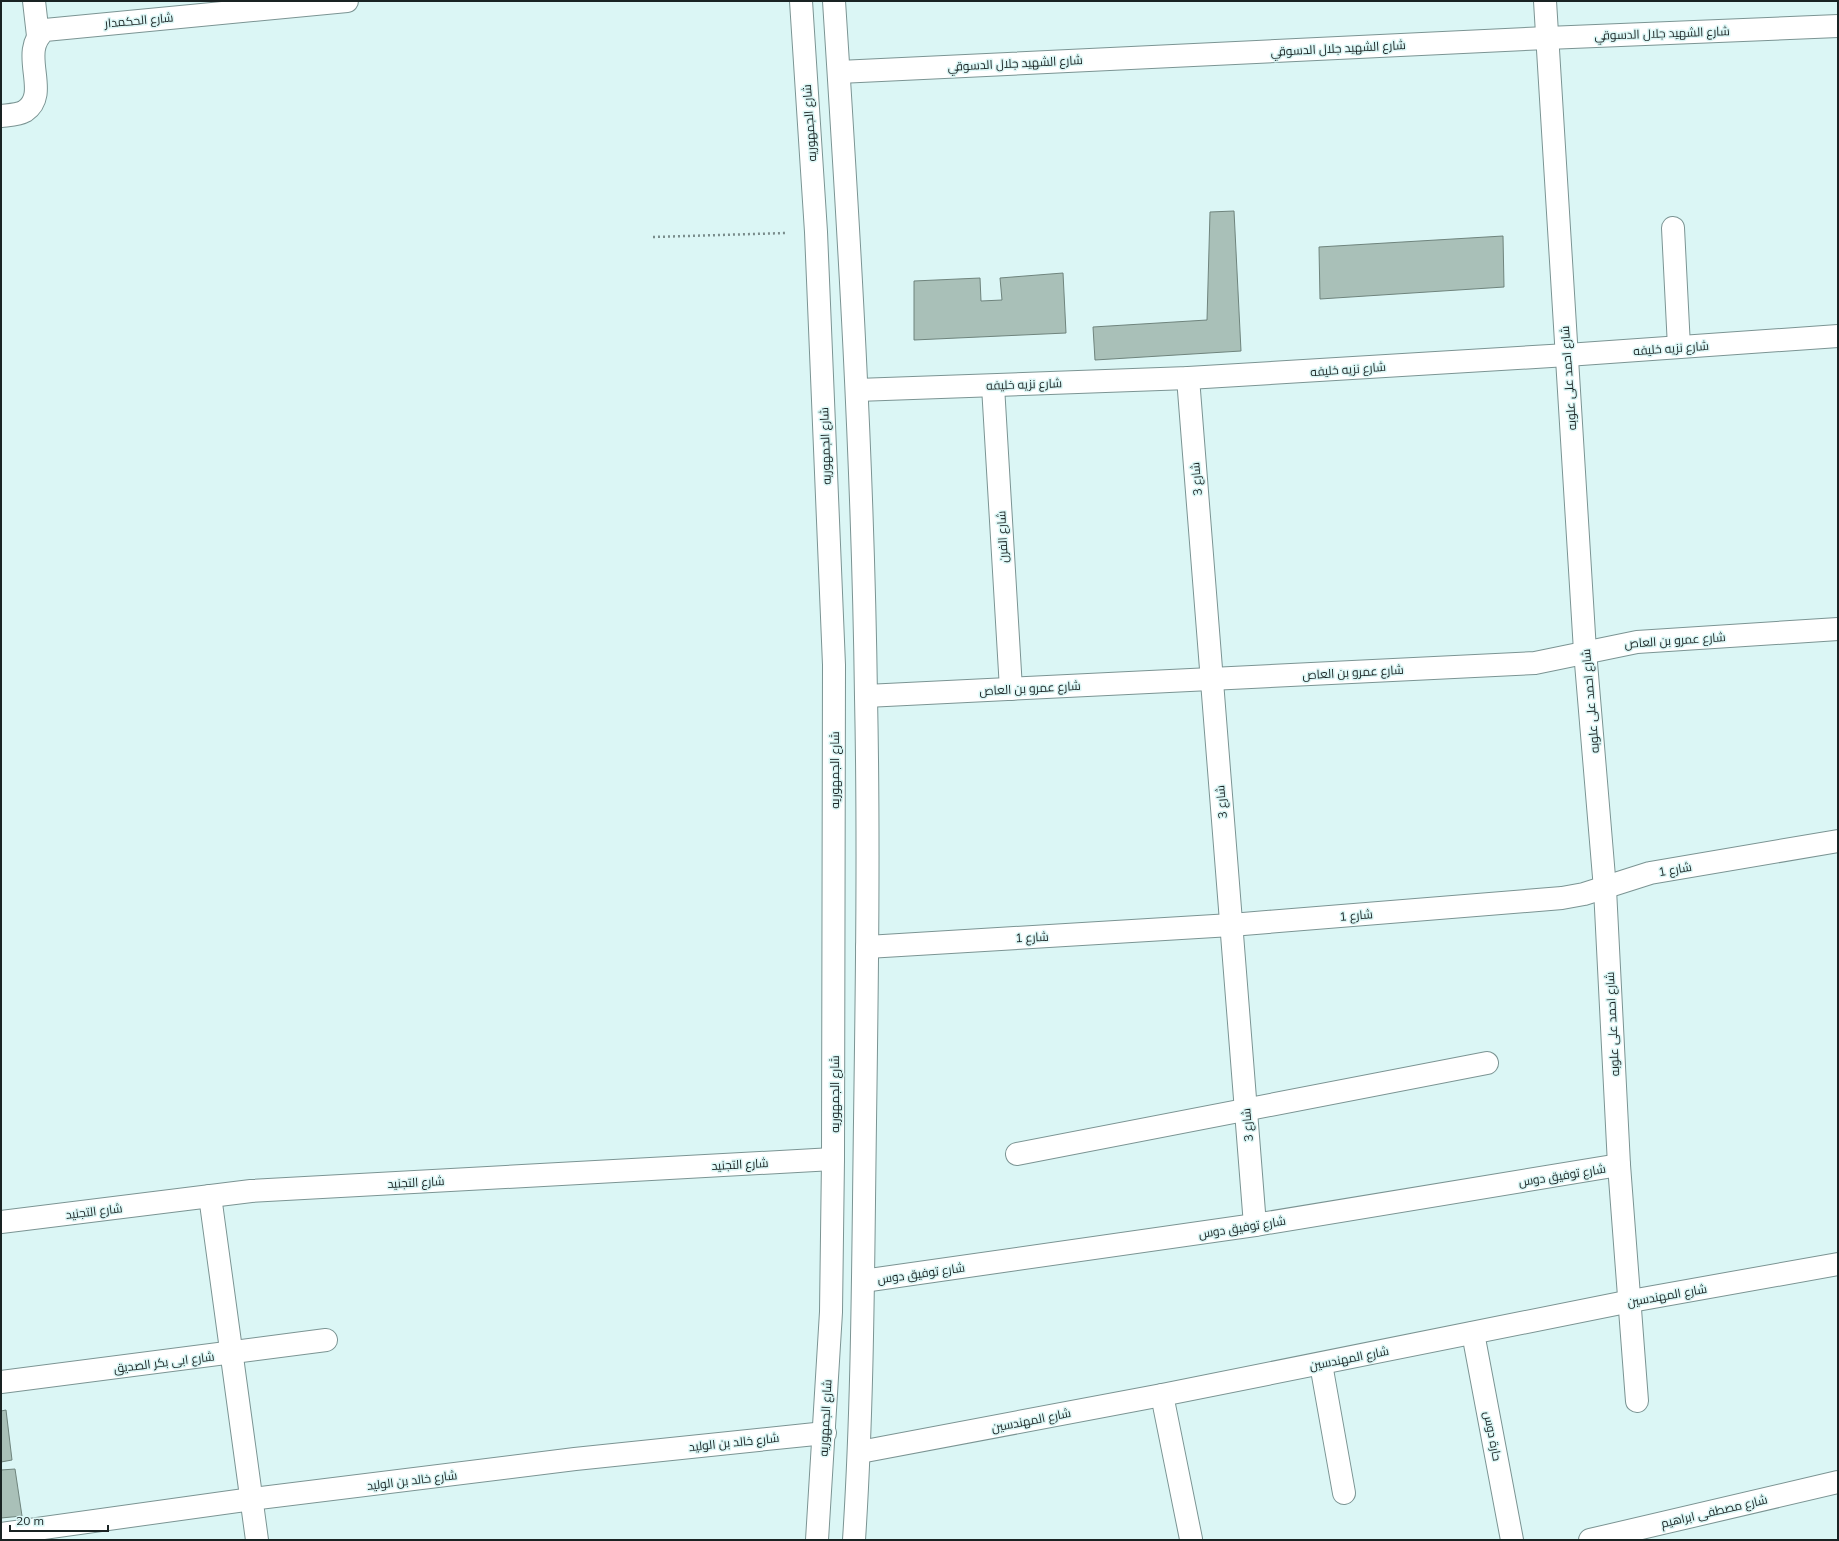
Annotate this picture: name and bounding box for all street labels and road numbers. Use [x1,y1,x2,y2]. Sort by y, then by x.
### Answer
street label: شارع الحكمدار [103,10,174,32]
street label: شارع الشهيد جلال الدسوقي [1594,23,1730,46]
street label: شارع الشهيد جلال الدسوقي [1270,37,1406,62]
street label: شارع الشهيد جلال الدسوقي [947,52,1083,77]
street label: شارع الجمهوريه [799,84,820,162]
street label: شارع احمد على علوبه [1557,325,1580,431]
street label: شارع نزيه خليفه [1633,338,1710,359]
street label: شارع نزيه خليفه [1310,359,1387,380]
street label: شارع نزيه خليفه [986,375,1062,394]
street label: شارع الجمهوريه [816,407,835,485]
street label: شارع 3 [1187,461,1206,496]
street label: شارع الفرن [993,510,1012,563]
street label: شارع عمرو بن العاص [1624,629,1726,652]
street label: شارع احمد على علوبه [1578,648,1603,754]
street label: شارع عمرو بن العاص [1302,662,1404,683]
street label: شارع عمرو بن العاص [979,678,1081,699]
street label: شارع الجمهوريه [827,731,843,809]
street label: شارع 3 [1212,784,1231,819]
street label: شارع 1 [1657,859,1693,880]
street label: شارع 1 [1339,906,1374,925]
street label: شارع 1 [1015,929,1049,946]
street label: شارع احمد على علوبه [1602,971,1623,1077]
street label: شارع الجمهوريه [827,1055,843,1133]
street label: شارع 3 [1238,1107,1257,1142]
street label: شارع التجنيد [711,1155,769,1174]
street label: شارع توفيق دوس [1517,1161,1607,1190]
street label: شارع التجنيد [387,1173,445,1192]
street label: شارع التجنيد [65,1200,123,1223]
street label: شارع توفيق دوس [1197,1213,1287,1242]
street label: شارع توفيق دوس [876,1259,966,1288]
street label: شارع المهندسين [1626,1281,1708,1310]
street label: شارع المهندسين [1308,1343,1390,1374]
street label: شارع ابى بكر الصديق [113,1348,215,1377]
street label: شارع الجمهوريه [815,1379,836,1457]
street label: شارع المهندسين [990,1405,1072,1436]
street label: حارة دوس [1481,1410,1505,1462]
street label: شارع خالد بن الوليد [688,1430,780,1455]
street label: شارع خالد بن الوليد [366,1467,458,1494]
street label: شارع مصطفى ابراهيم [1659,1491,1769,1532]

